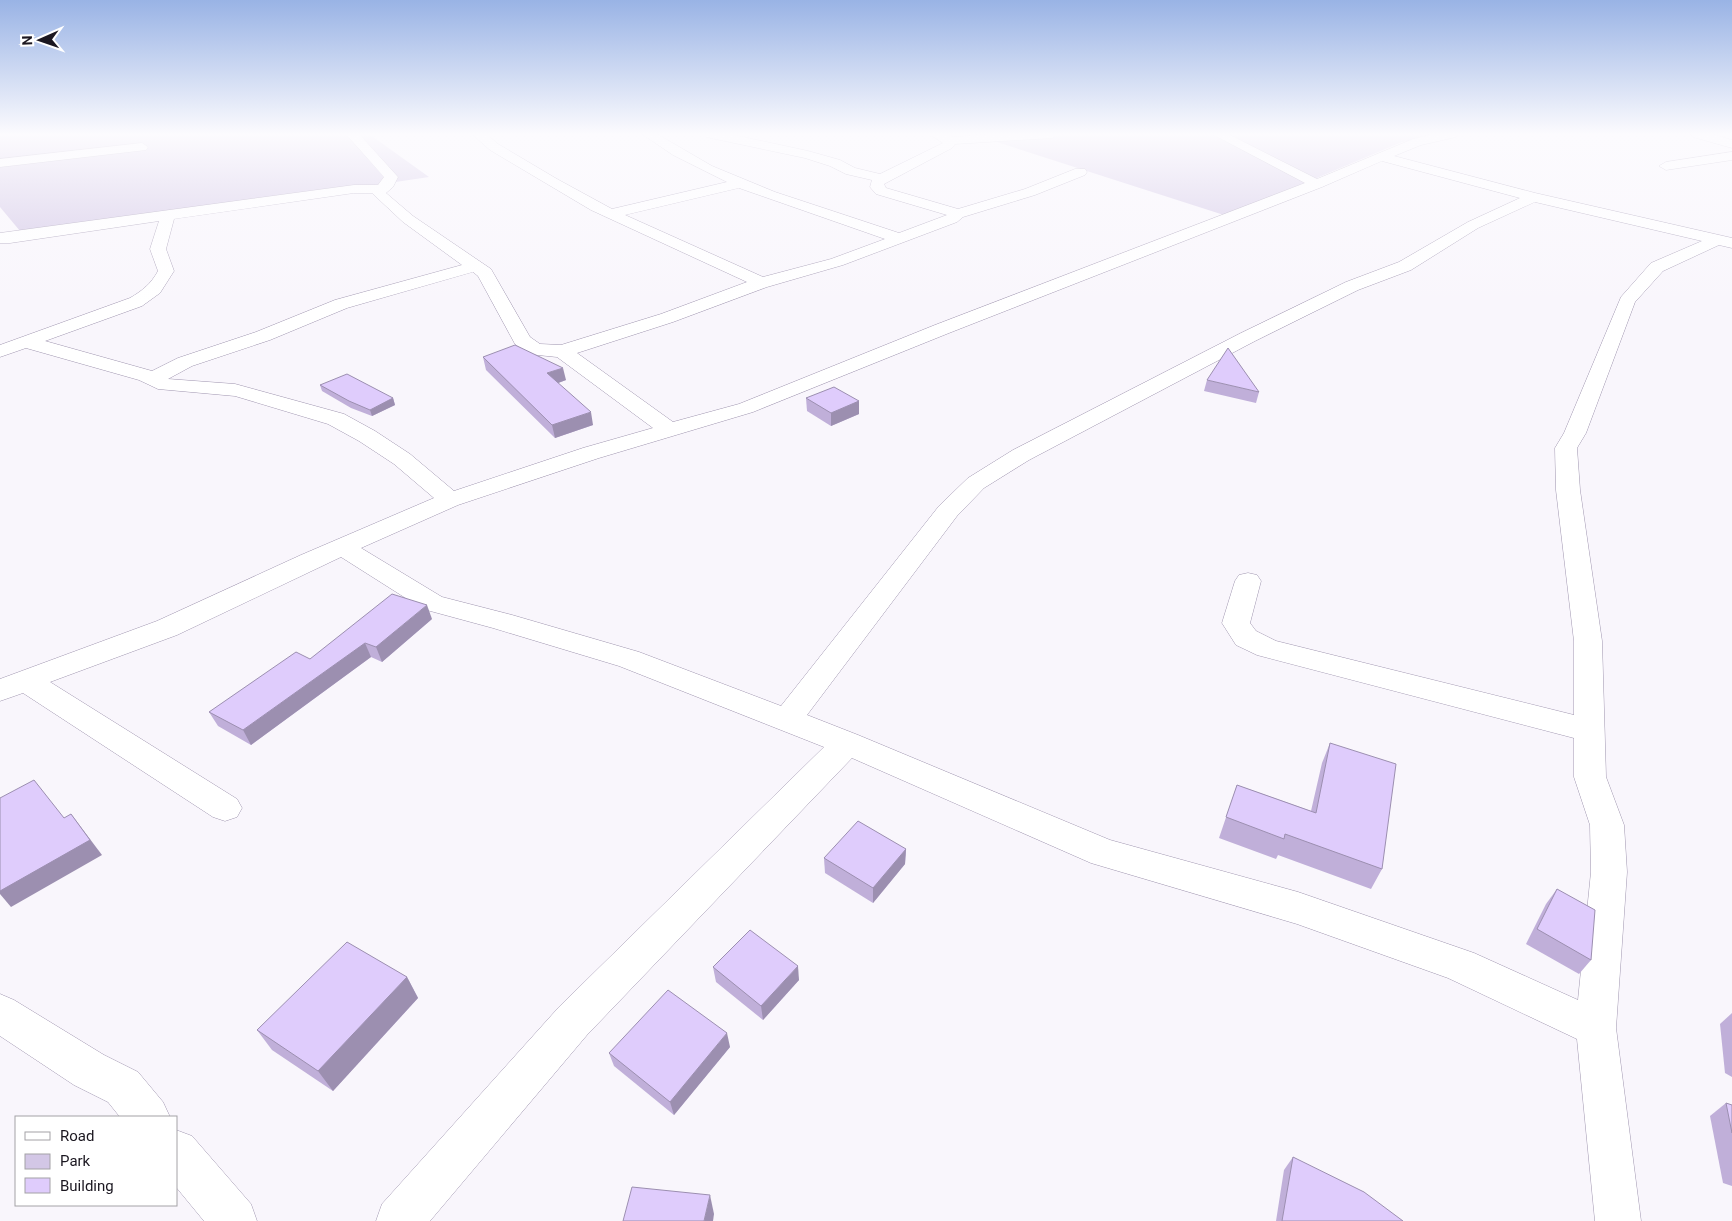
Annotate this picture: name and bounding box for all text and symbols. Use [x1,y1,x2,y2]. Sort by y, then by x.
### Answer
north arrow [15,15,65,65]
text: N [19,35,35,46]
legend [15,1116,178,1206]
text: Road [60,1127,94,1145]
text: Park [60,1152,91,1170]
text: Building [60,1177,114,1195]

